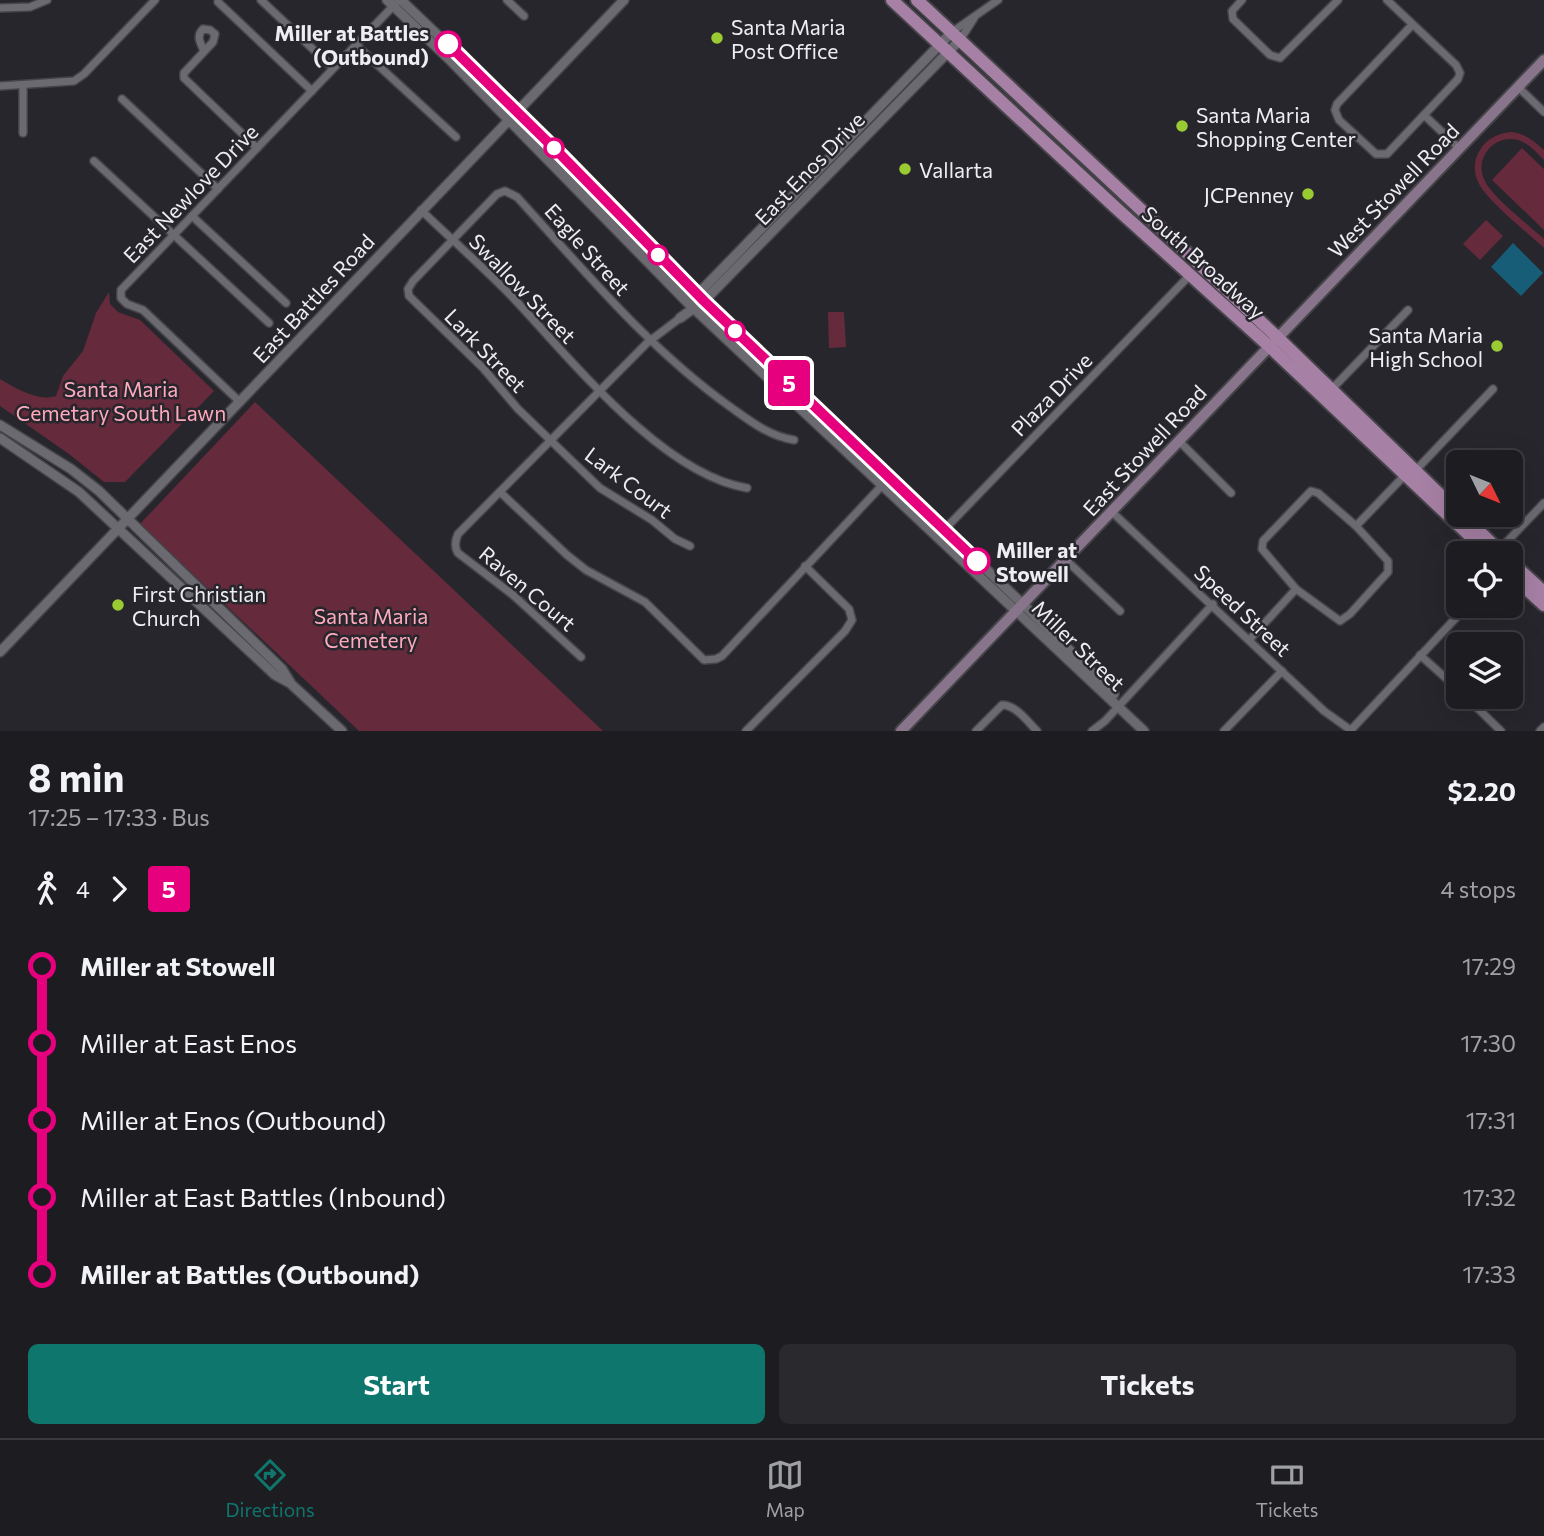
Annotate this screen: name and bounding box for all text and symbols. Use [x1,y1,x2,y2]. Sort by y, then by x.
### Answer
place label: Santa Maria Post Office [731,14,846,63]
place label: Miller at Battles (Outbound) [275,20,429,69]
marker: Santa Maria Post Office [709,30,725,46]
marker: Miller at Battles (Outbound) [435,31,461,57]
place label: Santa Maria Shopping Center [1196,102,1356,151]
street label: East Enos Drive [749,107,869,229]
marker: Santa Maria Shopping Center [1174,118,1190,134]
street label: West Stowell Road [1322,118,1464,262]
street label: East Newlove Drive [118,119,262,267]
unlabelled marker [544,138,564,158]
place label: Vallarta [919,157,993,182]
marker: Vallarta [897,161,913,177]
place label: JCPenney [1204,182,1294,207]
marker: JCPenney [1300,186,1316,202]
street label: Eagle Street [540,198,636,300]
street label: South Broadway [1137,200,1271,324]
street label: Swallow Street [465,228,581,348]
street label: East Battles Road [247,229,379,367]
unlabelled marker [648,245,668,265]
street label: Lark Street [440,303,532,397]
unlabelled marker [725,321,745,341]
place label: Santa Maria High School [1368,322,1483,371]
marker: Santa Maria High School [1489,338,1505,354]
street label: Plaza Drive [1005,347,1097,441]
line badge: 5 [766,360,812,406]
text: 5 [782,368,796,397]
park label: Santa Maria Cemetary South Lawn [16,376,226,425]
street label: East Stowell Road [1077,379,1211,521]
street label: Lark Court [581,441,677,523]
north arrow [1446,450,1522,527]
map controls [1446,450,1523,709]
place label: Miller at Stowell [996,537,1077,586]
street label: Raven Court [475,541,581,635]
button: locate [1446,541,1523,618]
marker: Miller at Stowell [964,548,990,574]
street label: Speed Street [1190,559,1296,661]
place label: First Christian Church [132,581,266,630]
street label: Miller Street [1028,595,1130,695]
marker: First Christian Church [110,597,126,613]
park label: Santa Maria Cemetery [314,603,428,652]
button: layers [1446,632,1523,709]
text: 8 min [28,753,124,800]
text: $2.20 [1447,775,1516,806]
text: 17:25 – 17:33 · Bus [28,803,210,831]
icon: walk [28,870,66,908]
icon: forward [100,870,138,908]
text: 5 [162,874,176,903]
text: 4 [76,875,90,903]
text: 4 stops [1441,875,1516,903]
text: Miller at Stowell [80,950,276,981]
text: 17:29 [1462,952,1516,980]
text: Miller at East Enos [80,1027,297,1058]
text: 17:30 [1460,1029,1516,1057]
text: Miller at Enos (Outbound) [80,1104,386,1135]
text: 17:31 [1466,1106,1516,1134]
text: Miller at East Battles (Inbound) [80,1181,446,1212]
text: 17:32 [1463,1183,1516,1211]
text: Miller at Battles (Outbound) [80,1258,420,1289]
text: 17:33 [1462,1260,1516,1288]
button: Start [28,1344,765,1424]
button: Tickets [779,1344,1516,1424]
tab: Directions [226,1456,315,1521]
tab: Map [766,1456,805,1521]
tab: Tickets [1256,1456,1318,1521]

